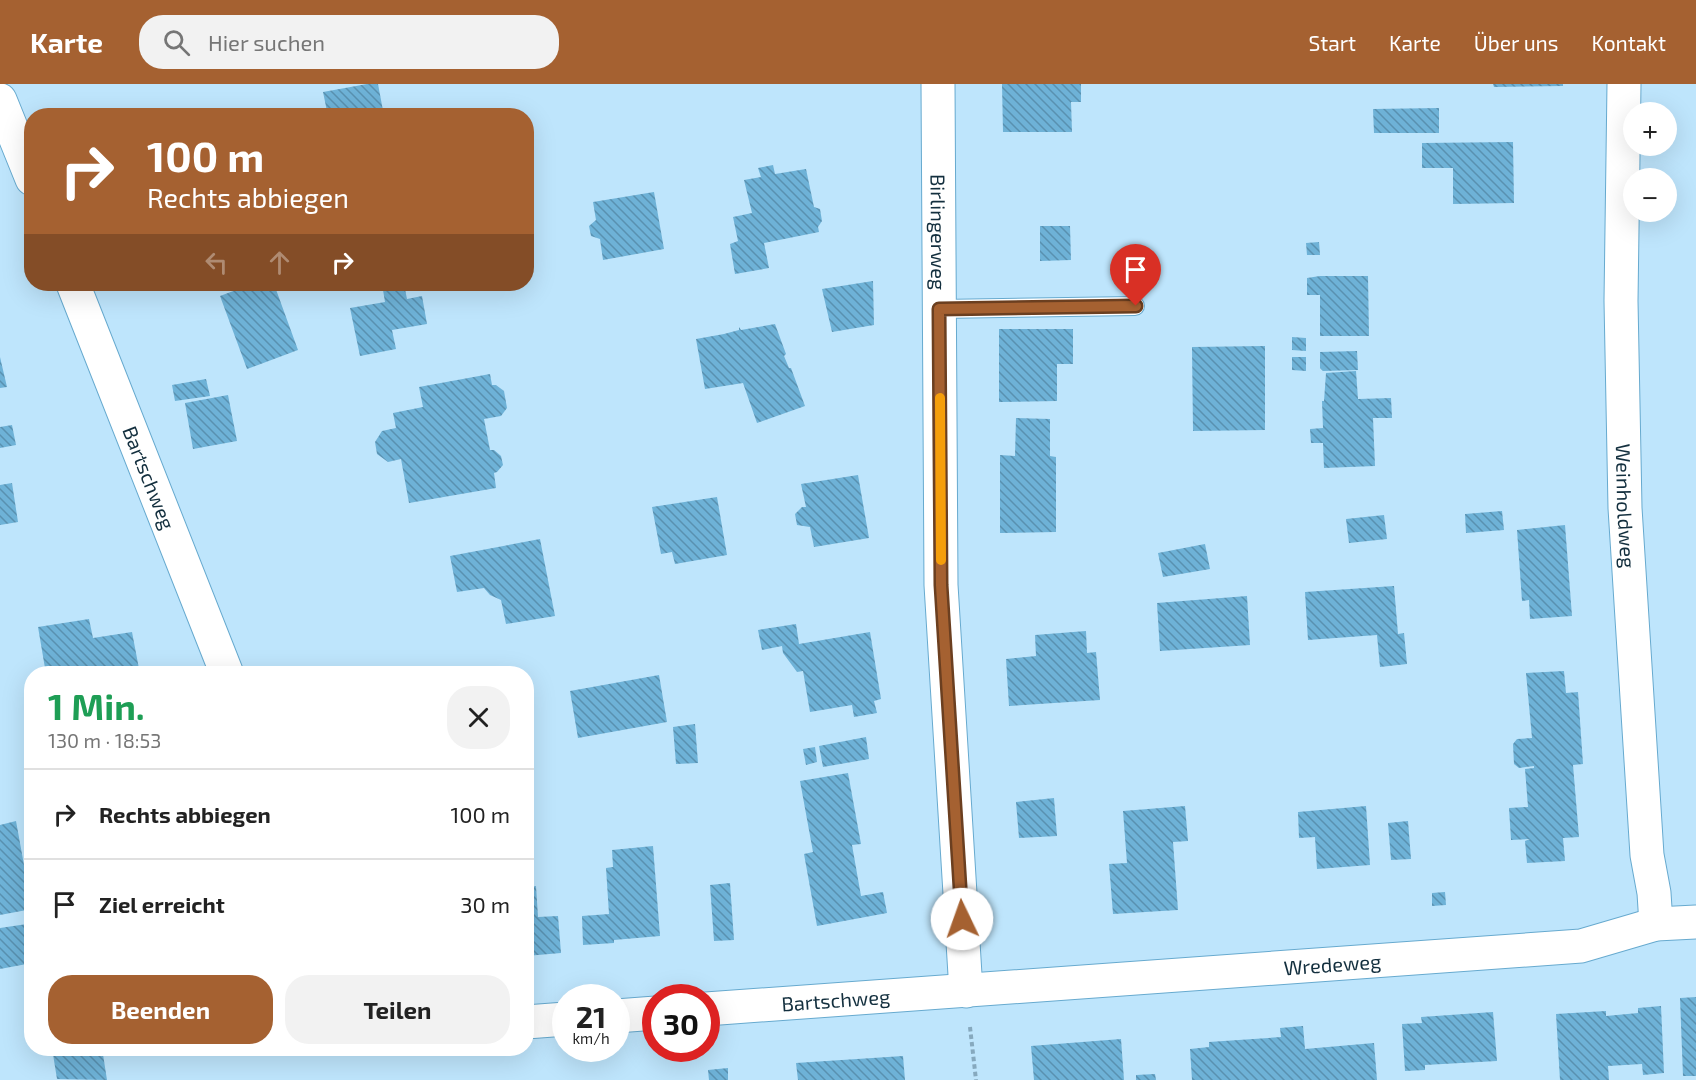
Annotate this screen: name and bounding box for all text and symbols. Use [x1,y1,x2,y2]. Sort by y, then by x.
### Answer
search box [139,15,559,69]
text: Karte [30,25,103,59]
icon: search [160,26,193,59]
text: Hier suchen [208,29,325,55]
text: Start [1309,30,1356,55]
text: Karte [1389,30,1441,55]
text: Über uns [1474,30,1559,55]
text: Kontakt [1592,30,1666,55]
map controls [1623,102,1677,222]
button: + [1623,102,1677,156]
text: 100 m [147,130,264,180]
icon: right [48,132,126,210]
button: − [1623,168,1677,222]
street label: Birlingerweg [927,174,951,290]
text: Rechts abbiegen [147,181,349,213]
pin [1110,244,1161,306]
icon: left [200,246,233,279]
icon: ahead [263,246,296,279]
icon: right [326,246,359,279]
icon: arrive [1119,253,1152,286]
street label: Bartschweg [118,422,181,533]
street label: Weinholdweg [1612,443,1641,569]
text: 1 Min. [48,684,145,727]
button: close [447,686,510,749]
text: 130 m · 18:53 [48,728,161,752]
icon: right [48,798,81,831]
text: Rechts abbiegen [99,801,271,827]
text: 100 m [451,801,510,827]
position arrow [930,887,994,951]
icon: arrive [48,888,81,921]
text: Ziel erreicht [99,891,225,917]
text: 30 m [460,891,510,917]
street label: Wredeweg [1283,948,1382,979]
button: Beenden [48,975,273,1044]
button: Teilen [285,975,510,1044]
speed limit sign: 30 [642,984,720,1062]
street label: Bartschweg [780,984,891,1016]
text: 21 [576,998,606,1034]
text: km/h [572,1029,610,1047]

